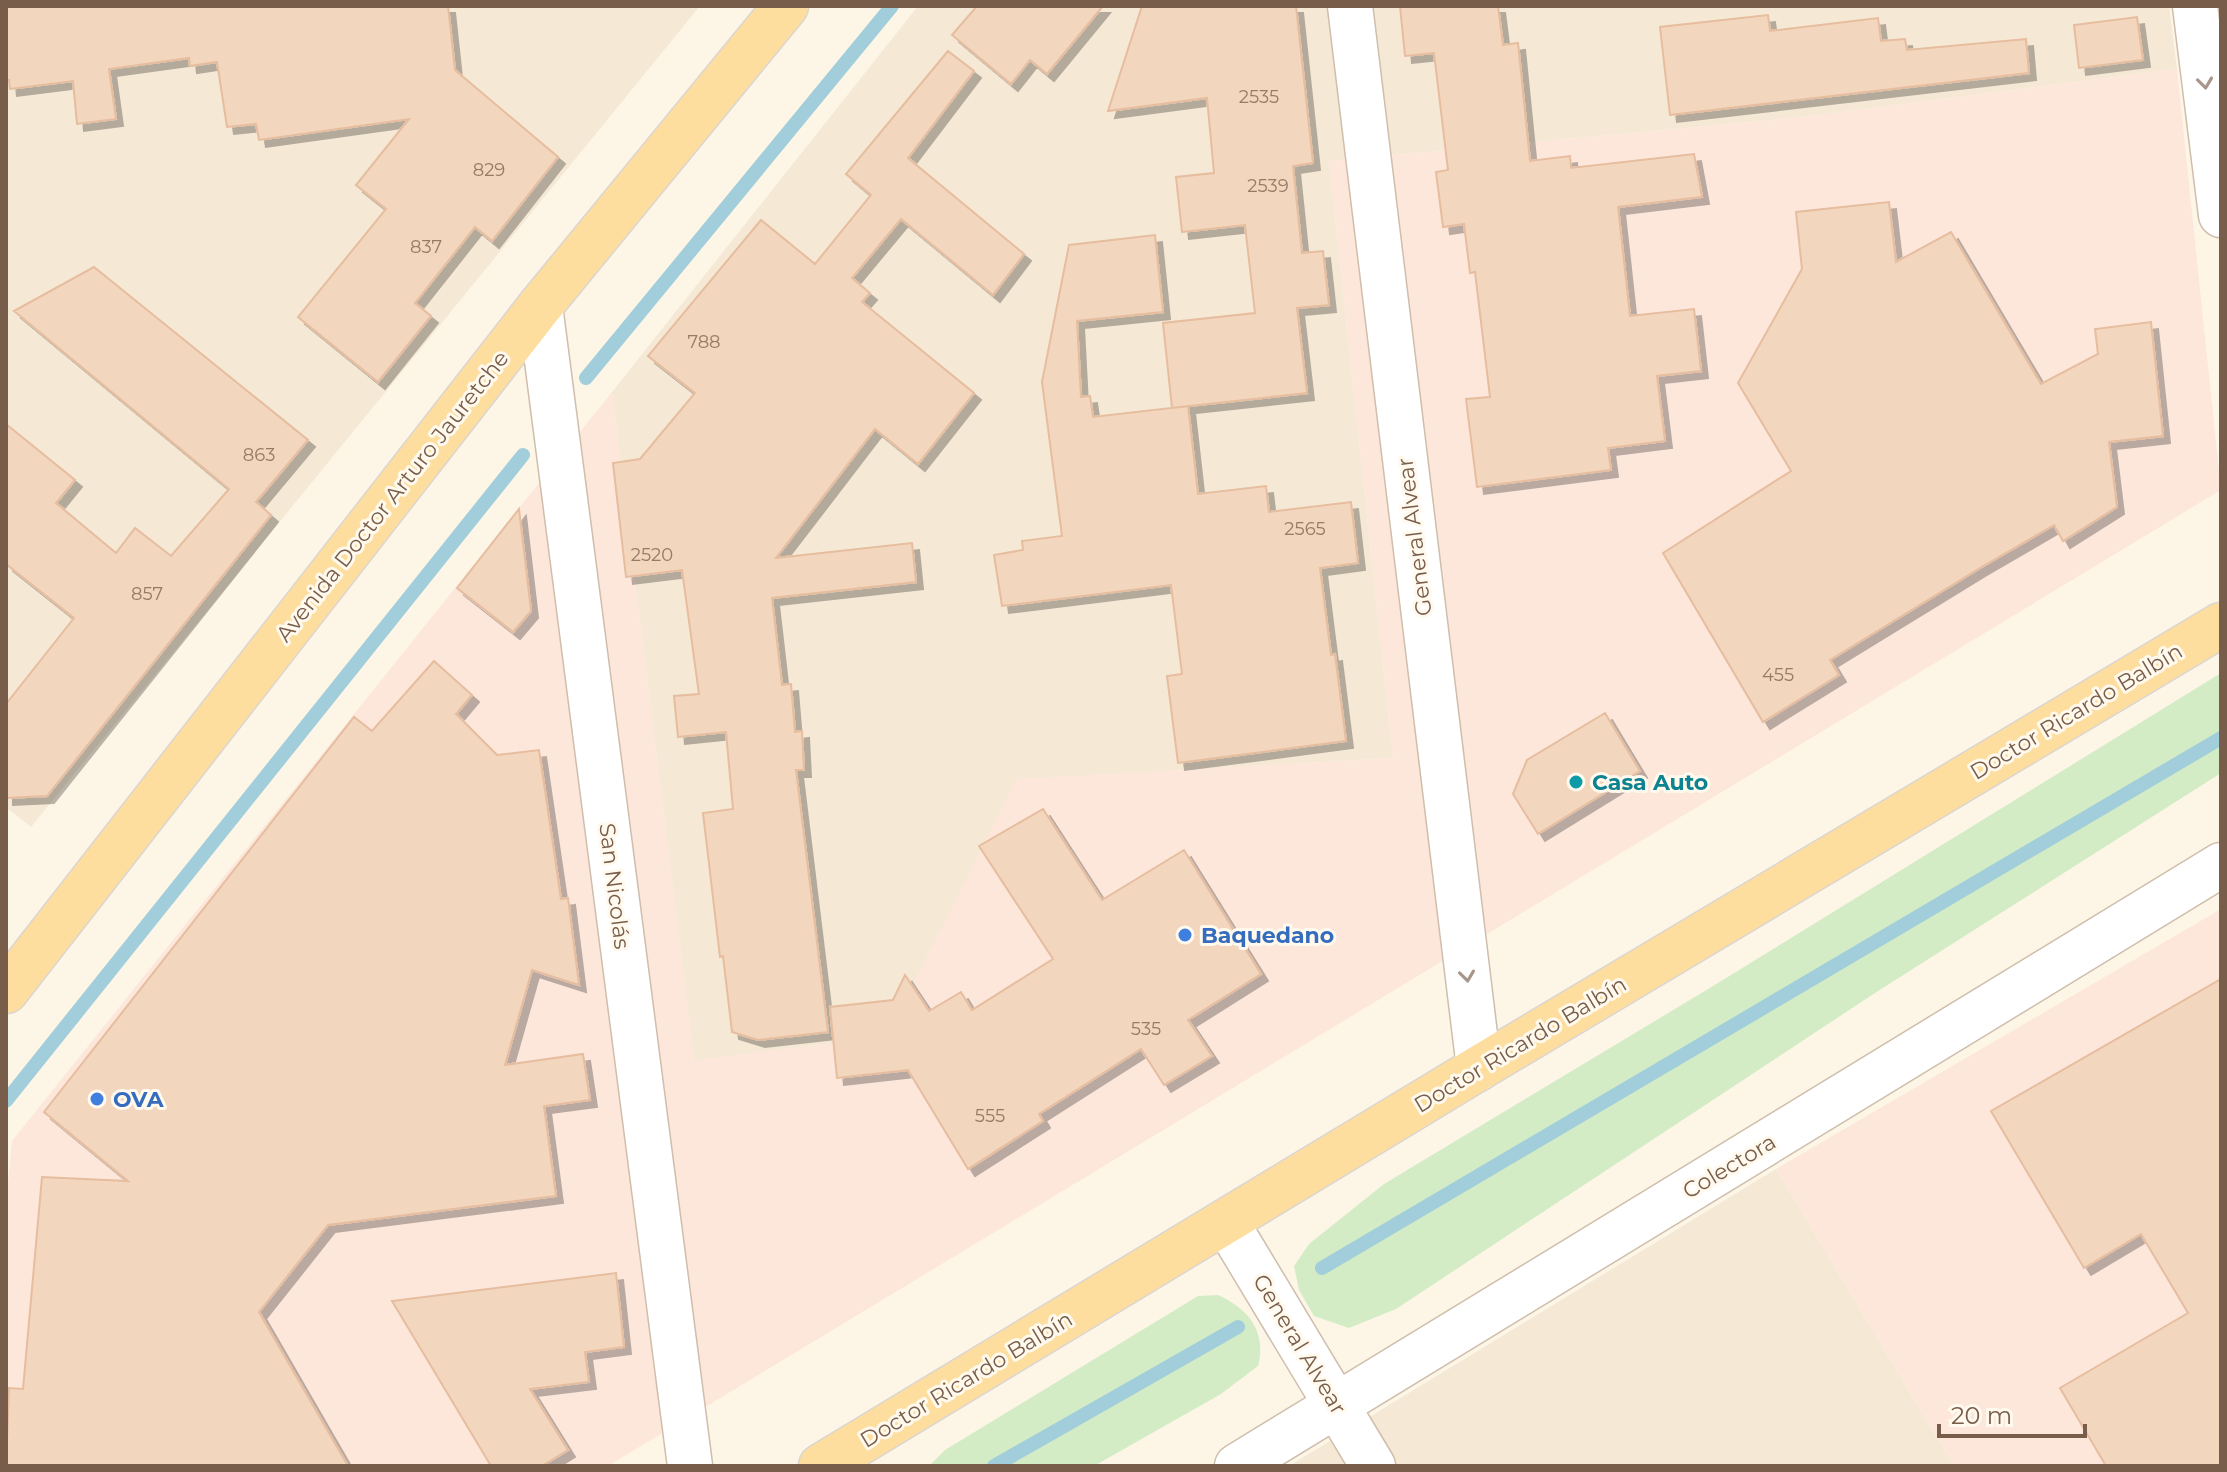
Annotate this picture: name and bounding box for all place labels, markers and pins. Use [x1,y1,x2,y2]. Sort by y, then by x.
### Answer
place label: Casa Auto [1592,769,1708,796]
marker: Casa Auto [1567,773,1585,791]
place label: Baquedano [1201,922,1334,949]
marker: Baquedano [1176,926,1194,944]
place label: OVA [113,1086,165,1113]
marker: OVA [88,1090,106,1108]

